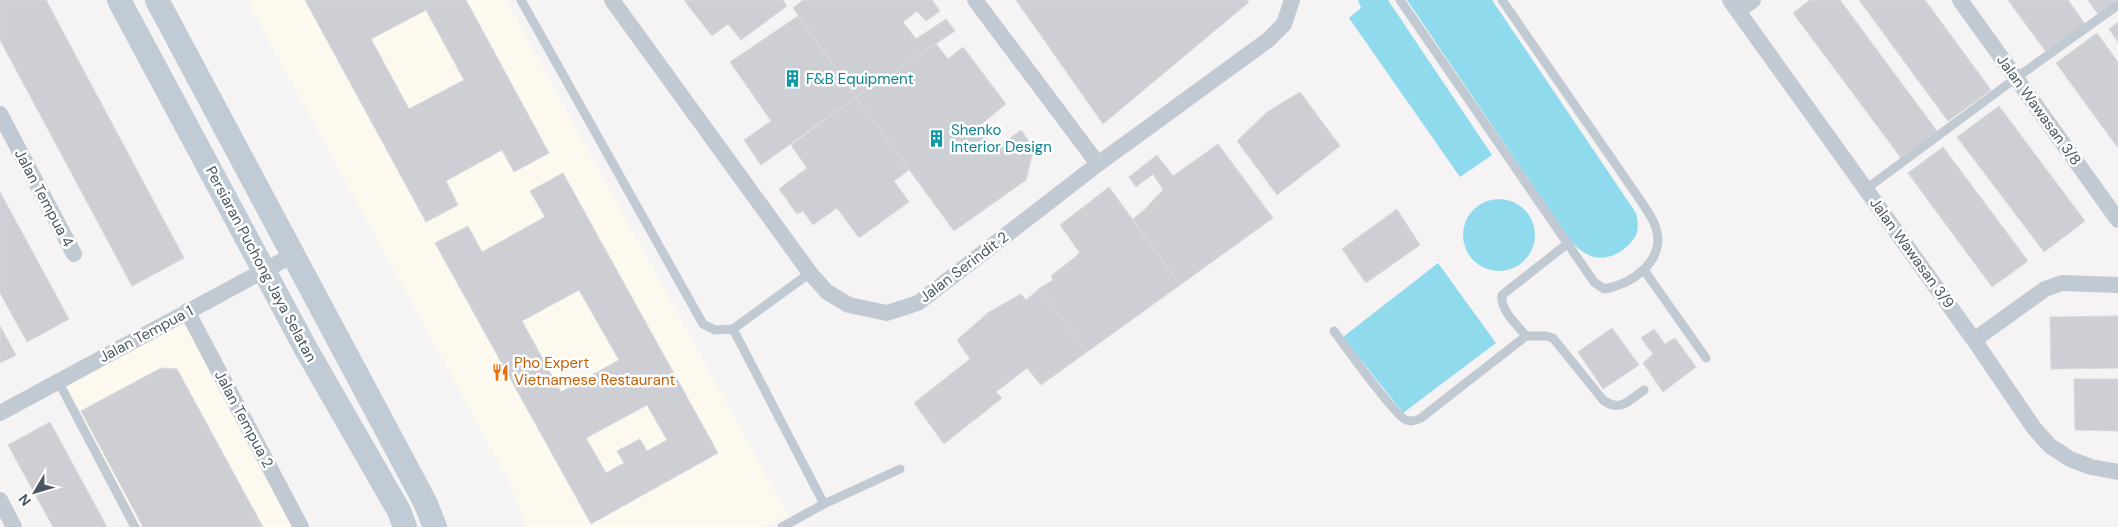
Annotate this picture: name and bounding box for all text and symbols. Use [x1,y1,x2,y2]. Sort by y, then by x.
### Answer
street label: Jalan Wawasan 3/8 [1992,51,2086,169]
building icon: F&B Equipment [782,69,802,89]
place label: F&B Equipment [806,69,914,89]
place label: Shenko Interior Design [951,120,1052,157]
building icon: Shenko Interior Design [927,129,947,149]
street label: Jalan Tempua 4 [10,146,78,250]
street label: Persiaran Puchong Jaya Selatan [201,163,321,365]
street label: Jalan Wawasan 3/9 [1865,194,1959,312]
street label: Jalan Serindit 2 [916,227,1012,307]
street label: Jalan Tempua 1 [96,301,196,367]
place label: Pho Expert Vietnamese Restaurant [514,353,676,390]
restaurant icon: Pho Expert Vietnamese Restaurant [490,362,510,382]
street label: Jalan Tempua 2 [210,367,278,471]
north arrow [10,467,60,517]
text: N [15,490,35,510]

